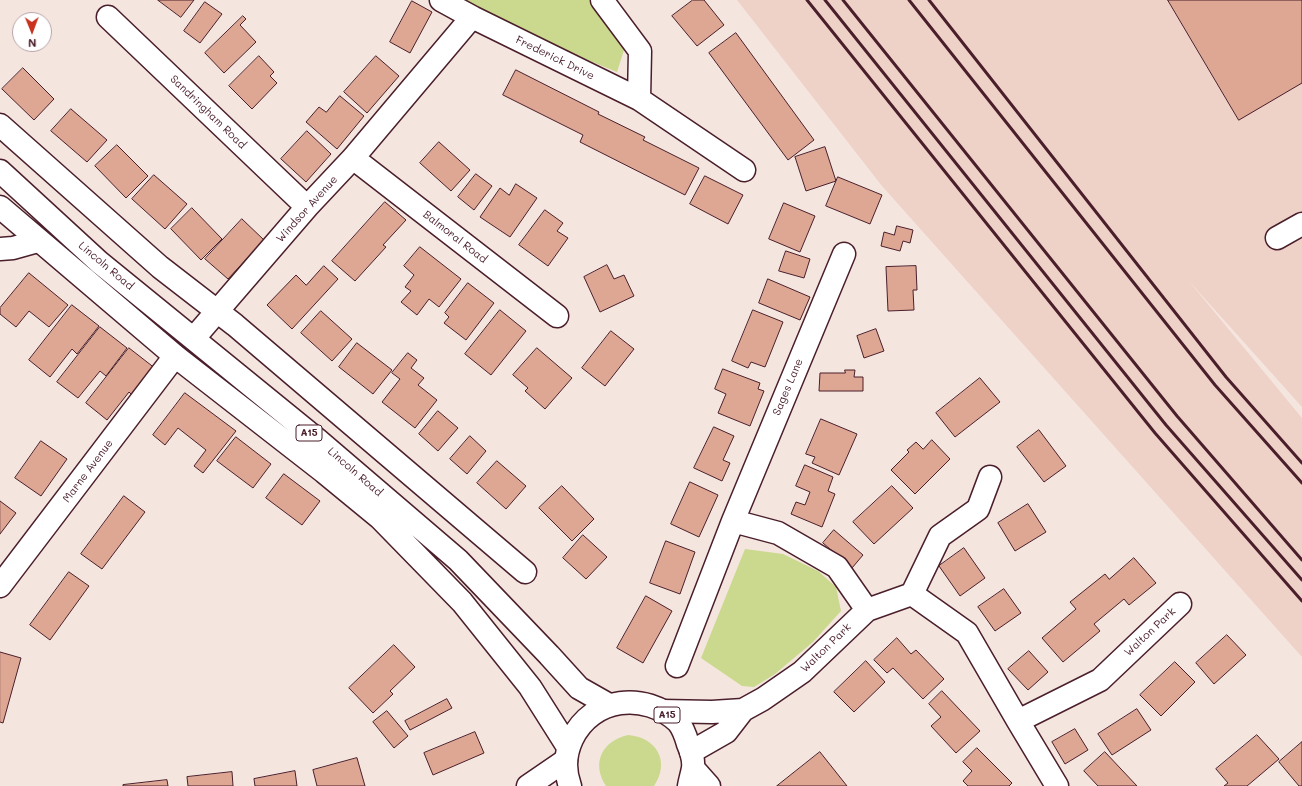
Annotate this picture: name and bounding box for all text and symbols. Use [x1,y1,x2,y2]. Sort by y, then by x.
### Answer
north arrow [12,12,52,52]
street label: Frederick Drive [513,33,597,83]
text: N [28,36,37,51]
street label: Sandringham Road [167,72,249,152]
street label: Windsor Avenue [274,173,340,245]
street label: Balmoral Road [420,208,490,266]
street label: Lincoln Road [76,239,136,293]
street label: Sages Lane [770,357,806,417]
road number: A15 [296,425,322,441]
street label: Marne Avenue [60,437,116,505]
street label: Lincoln Road [325,445,385,499]
street label: Walton Park [1122,605,1178,659]
street label: Walton Park [798,621,854,675]
road number: A15 [654,707,680,723]

